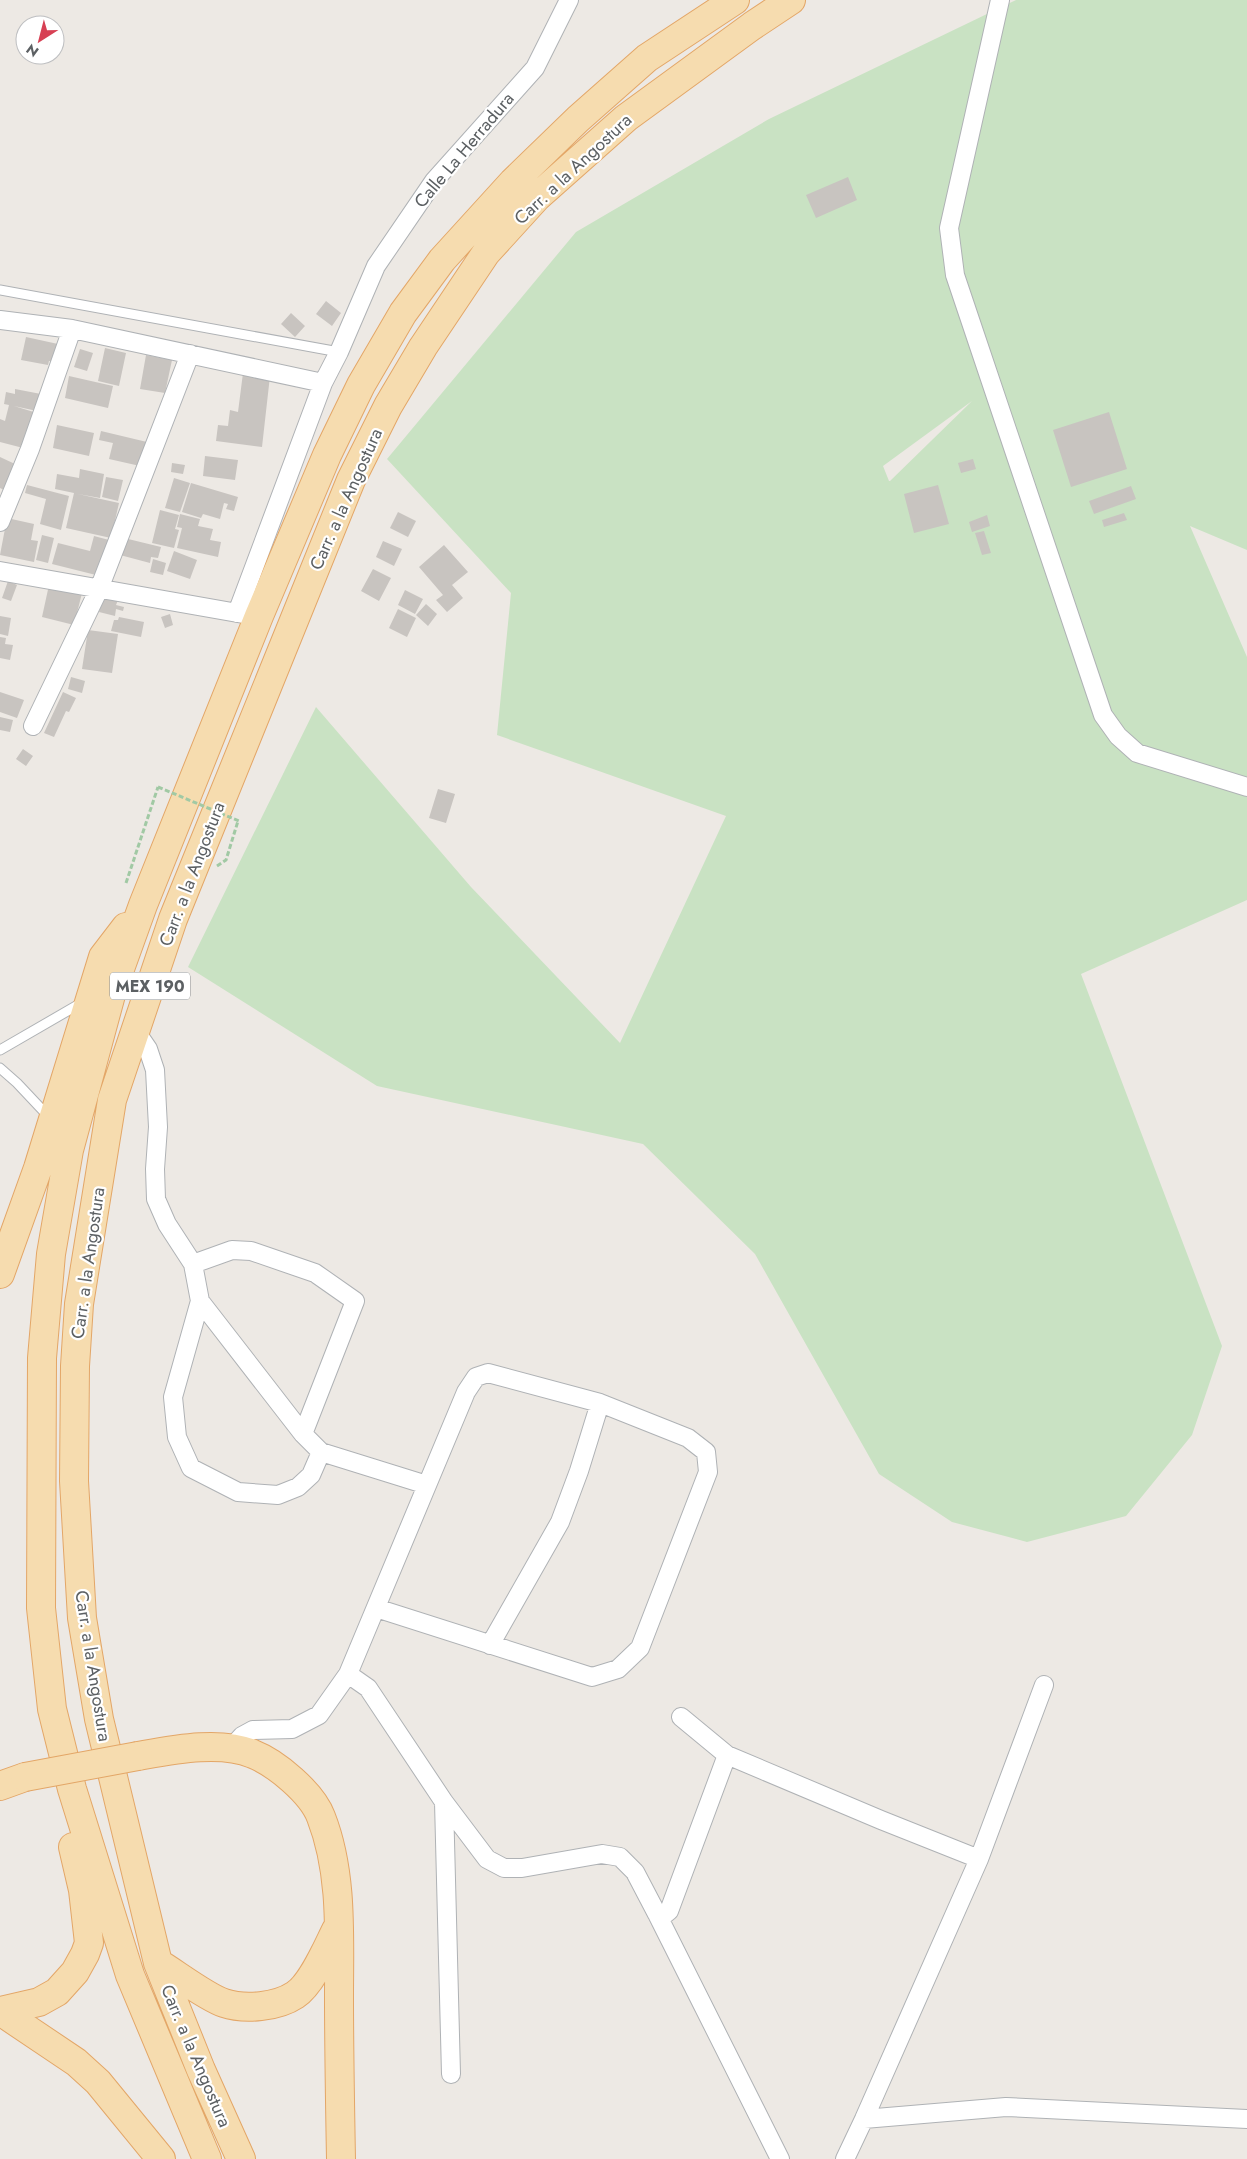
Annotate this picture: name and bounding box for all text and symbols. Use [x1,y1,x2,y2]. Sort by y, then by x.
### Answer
north arrow [15,15,65,65]
text: N [22,39,43,62]
street label: Calle La Herradura [408,87,520,213]
street label: Carr. a la Angostura [508,107,638,231]
street label: Carr. a la Angostura [303,424,389,574]
street label: Carr. a la Angostura [153,798,231,950]
road number: MEX 190 [110,972,190,999]
street label: Carr. a la Angostura [65,1186,111,1340]
street label: Carr. a la Angostura [68,1589,118,1743]
street label: Carr. a la Angostura [154,1981,238,2131]

